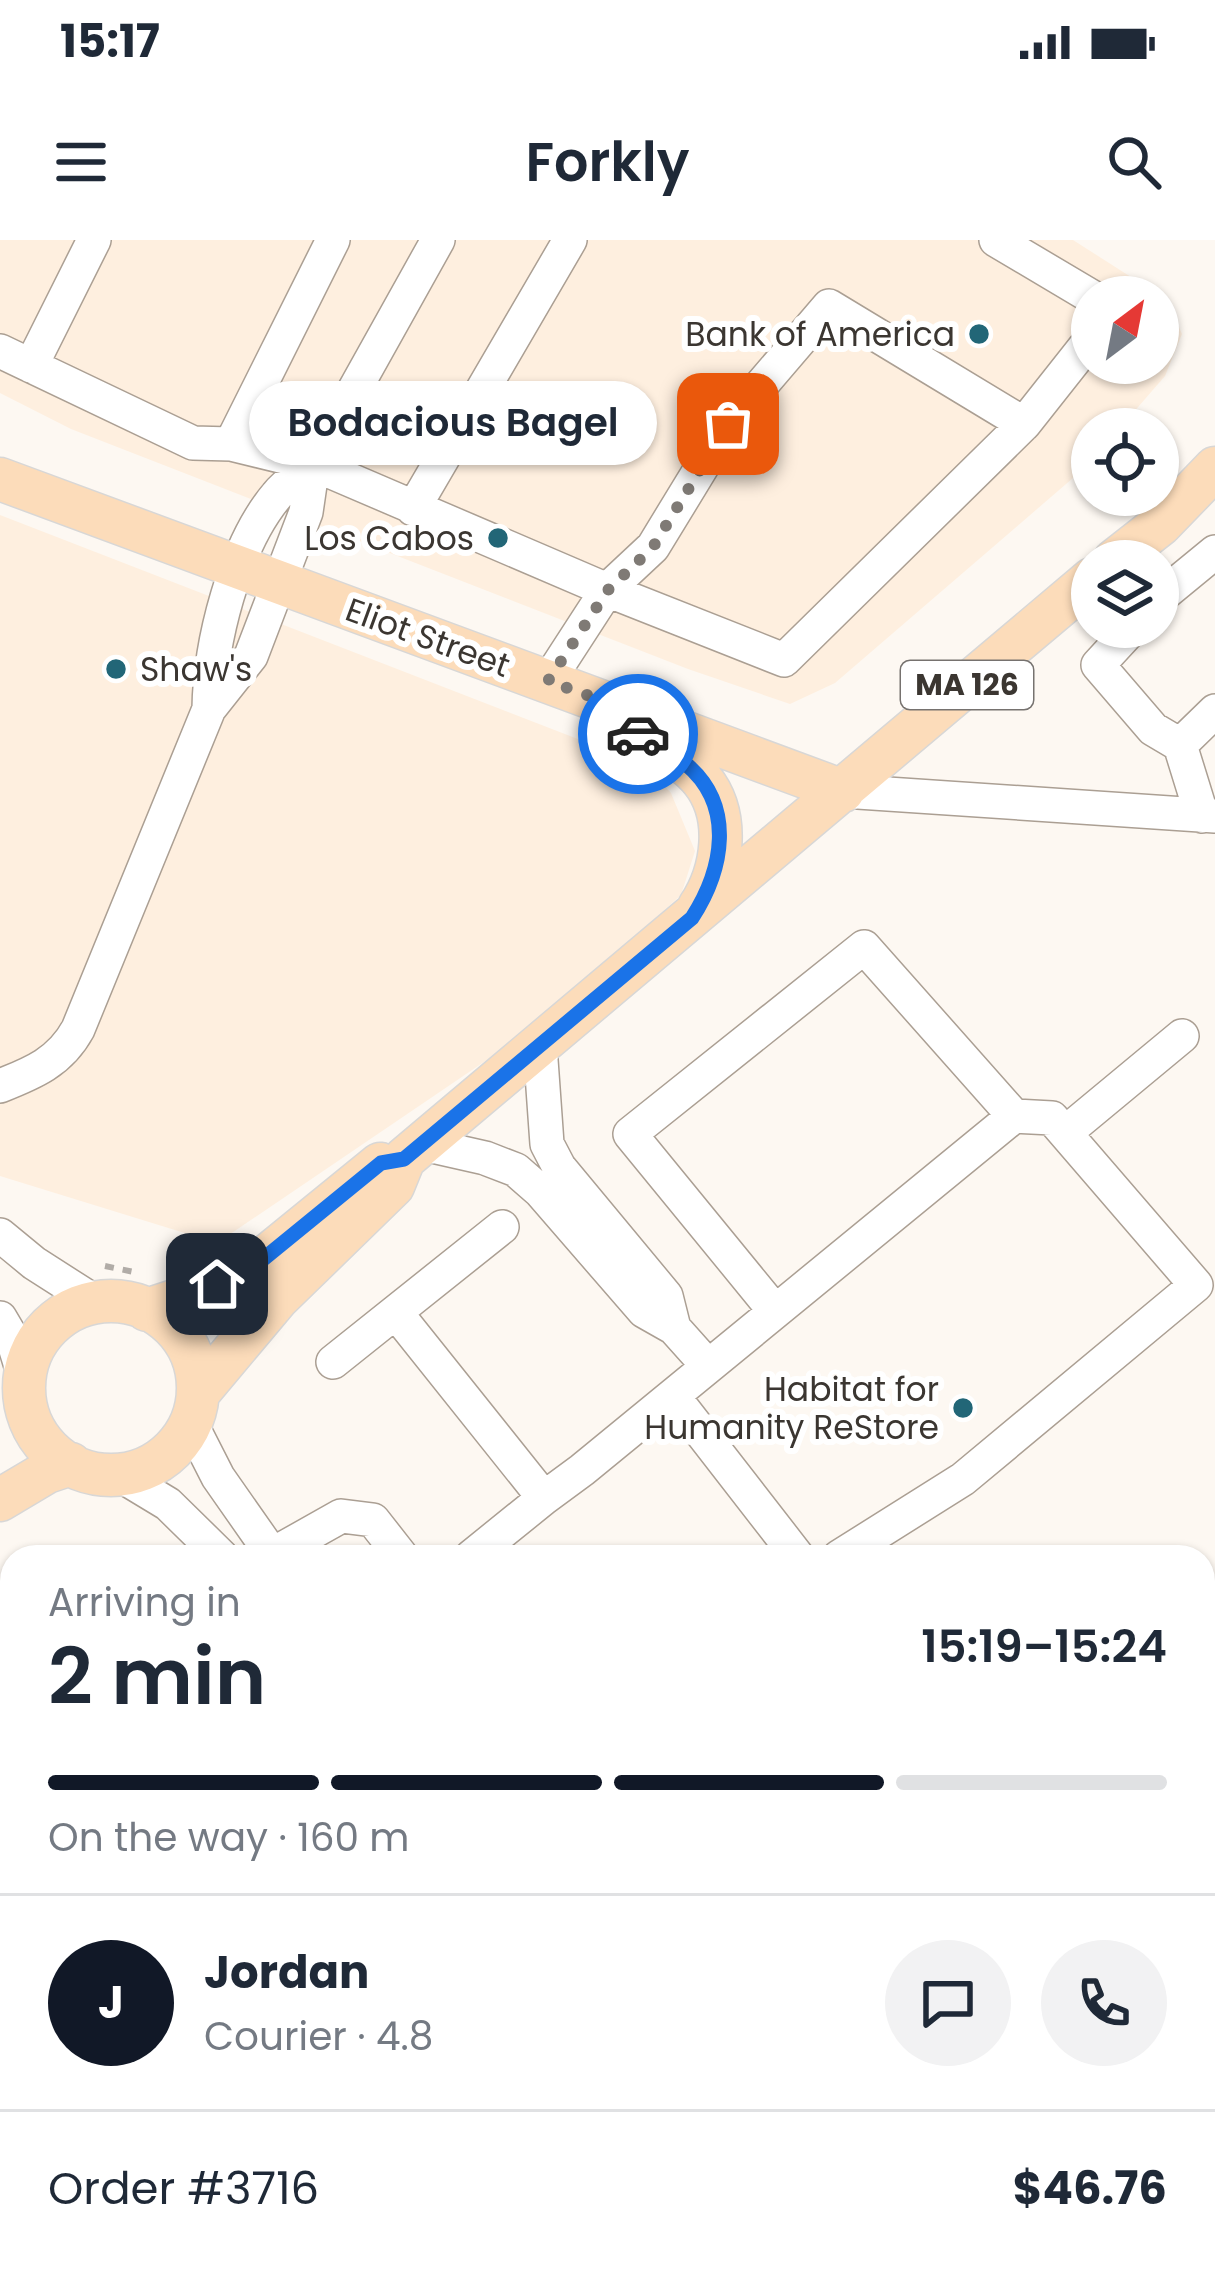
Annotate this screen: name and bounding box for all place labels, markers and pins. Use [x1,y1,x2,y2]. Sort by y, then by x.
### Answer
place label: Bank of America [685,311,955,358]
marker: Bank of America [966,321,992,347]
pin [677,373,779,475]
callout: Bodacious Bagel [248,382,656,466]
place label: Los Cabos [304,515,474,562]
marker: Los Cabos [485,525,511,551]
place label: Shaw's [140,646,252,693]
marker: Shaw's [103,656,129,682]
pin [166,1233,268,1335]
place label: Habitat for Humanity ReStore [644,1366,939,1451]
marker: Habitat for Humanity ReStore [950,1395,976,1421]

